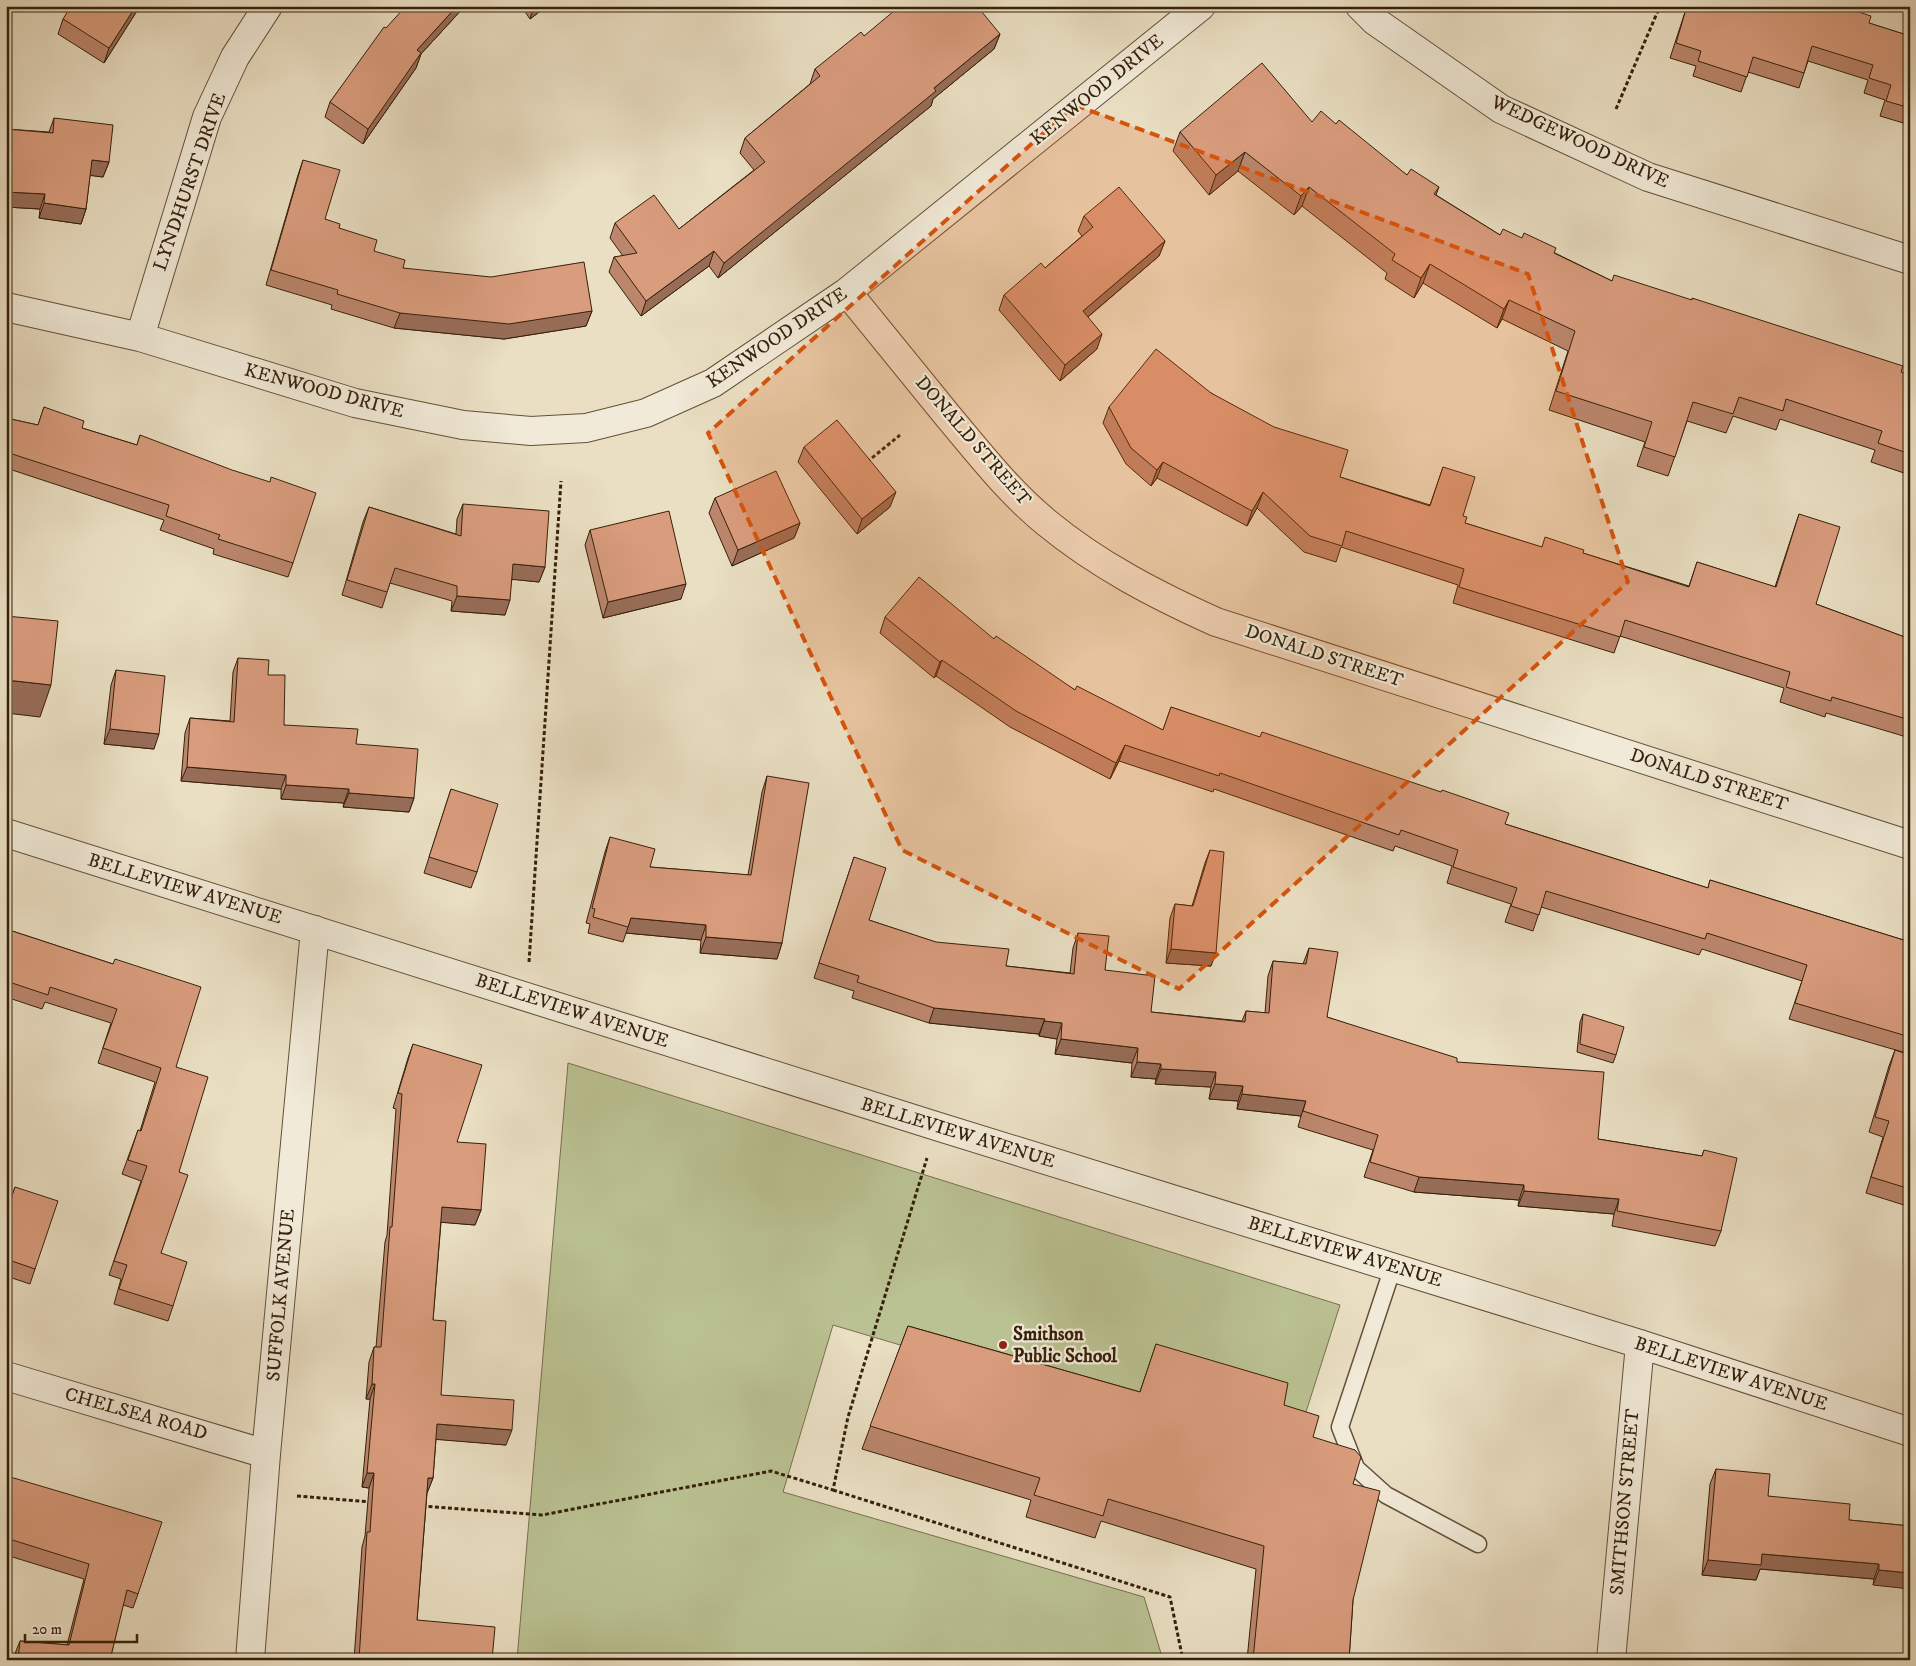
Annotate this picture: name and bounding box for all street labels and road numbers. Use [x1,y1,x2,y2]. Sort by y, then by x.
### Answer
street label: KENWOOD DRIVE [1026,29,1168,151]
street label: LYNDHURST DRIVE [149,90,231,274]
street label: WEDGEWOOD DRIVE [1486,90,1673,193]
street label: KENWOOD DRIVE [702,282,852,394]
street label: KENWOOD DRIVE [242,359,406,423]
street label: DONALD STREET [910,371,1036,511]
street label: DONALD STREET [1242,620,1407,693]
street label: DONALD STREET [1627,744,1792,817]
street label: BELLEVIEW AVENUE [85,848,285,930]
street label: BELLEVIEW AVENUE [472,969,672,1053]
street label: BELLEVIEW AVENUE [858,1092,1058,1174]
street label: SUFFOLK AVENUE [262,1208,300,1382]
street label: BELLEVIEW AVENUE [1245,1211,1445,1293]
street label: BELLEVIEW AVENUE [1631,1332,1831,1416]
street label: CHELSEA ROAD [62,1383,210,1445]
street label: SMITHSON STREET [1605,1407,1645,1596]

